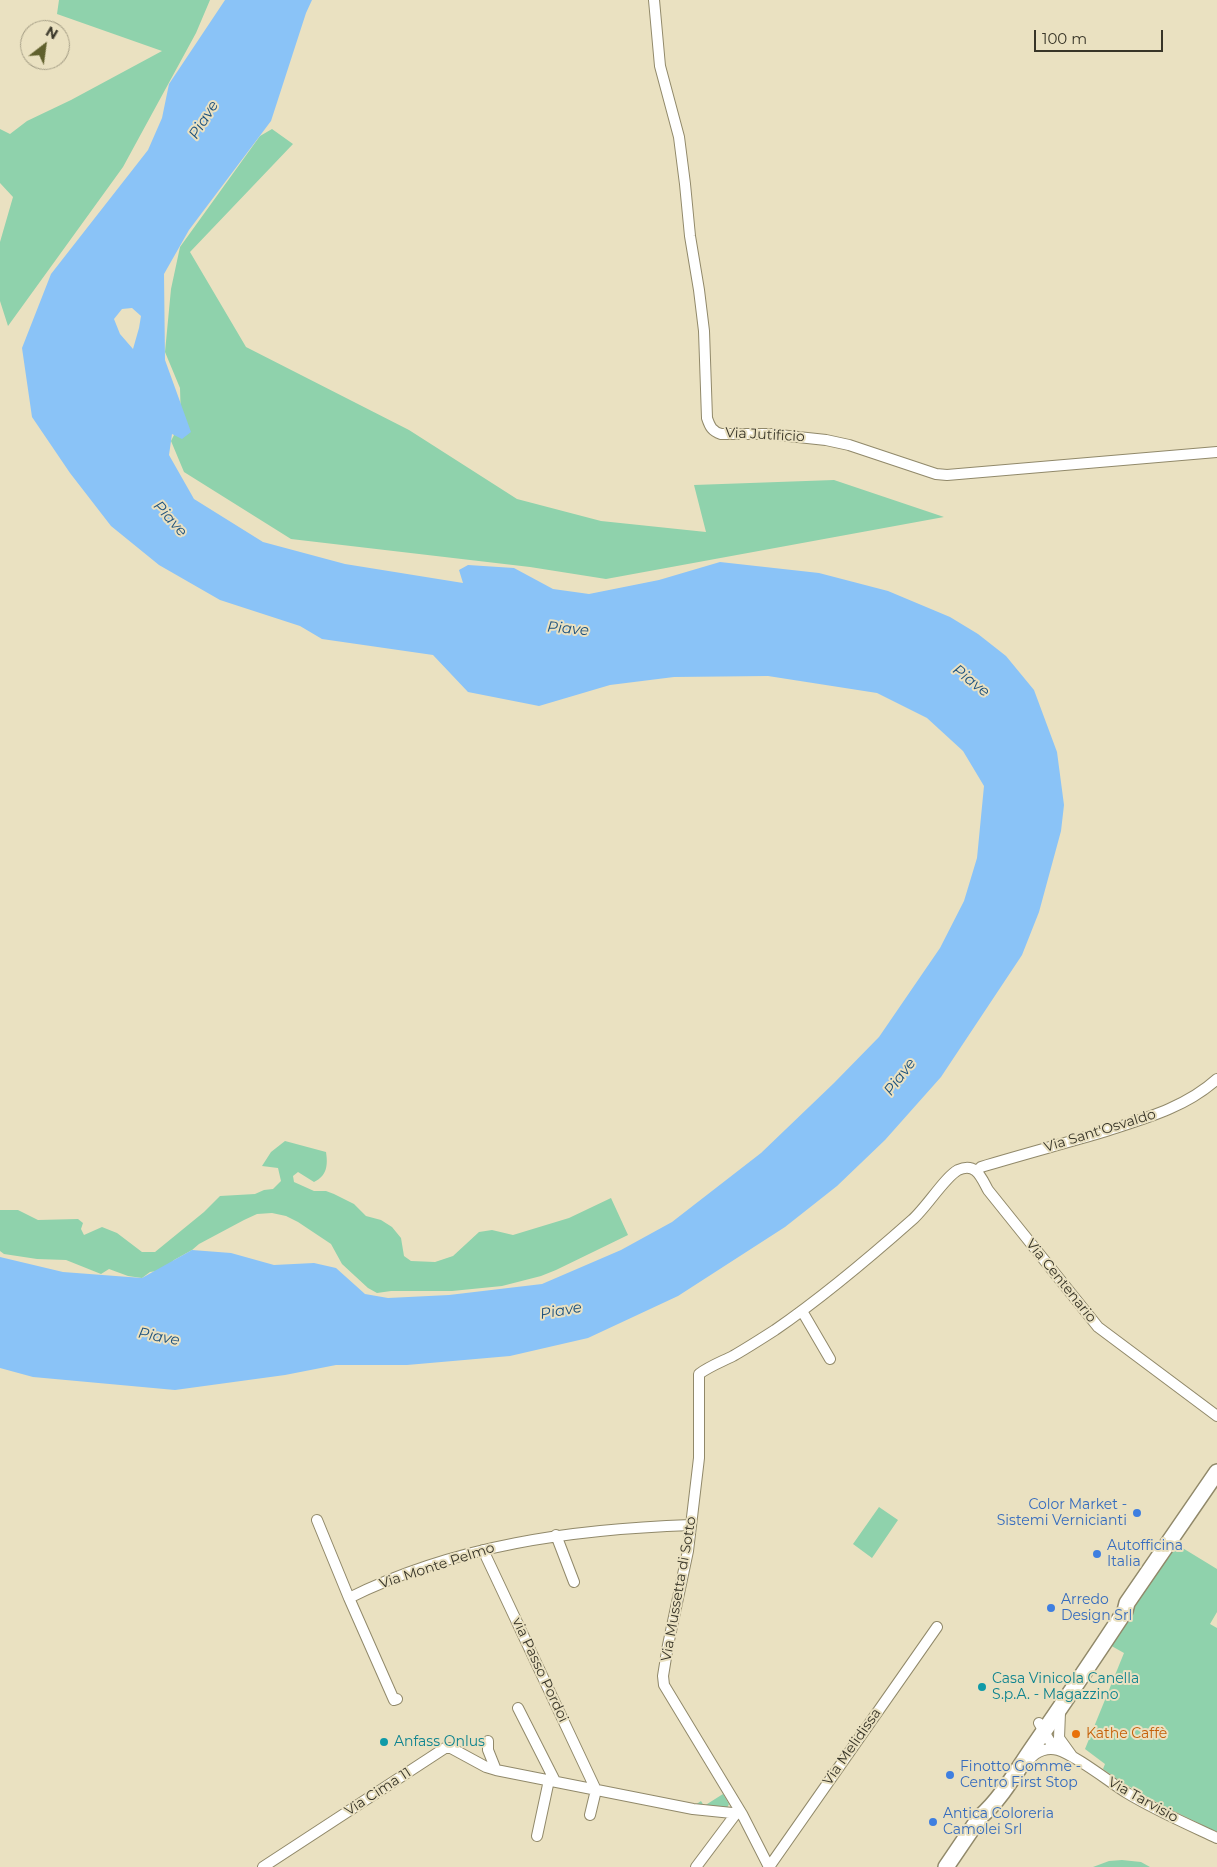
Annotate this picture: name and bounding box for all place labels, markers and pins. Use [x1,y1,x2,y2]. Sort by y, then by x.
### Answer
place label: Color Market - Sistemi Vernicianti [997,1497,1127,1530]
marker: Color Market - Sistemi Vernicianti [1131,1507,1143,1519]
place label: Autofficina Italia [1107,1538,1183,1570]
marker: Autofficina Italia [1091,1548,1103,1560]
place label: Arredo Design Srl [1061,1592,1132,1624]
marker: Arredo Design Srl [1045,1602,1057,1614]
place label: Casa Vinicola Canella S.p.A. - Magazzino [992,1671,1139,1704]
marker: Casa Vinicola Canella S.p.A. - Magazzino [976,1681,988,1693]
place label: Kathe Caffè [1086,1726,1167,1742]
marker: Kathe Caffè [1070,1728,1082,1740]
place label: Anfass Onlus [394,1734,485,1750]
marker: Anfass Onlus [378,1736,390,1748]
place label: Finotto Gomme - Centro First Stop [960,1759,1081,1791]
marker: Finotto Gomme - Centro First Stop [944,1769,956,1781]
place label: Antica Coloreria Camolei Srl [943,1806,1054,1838]
marker: Antica Coloreria Camolei Srl [927,1816,939,1828]

